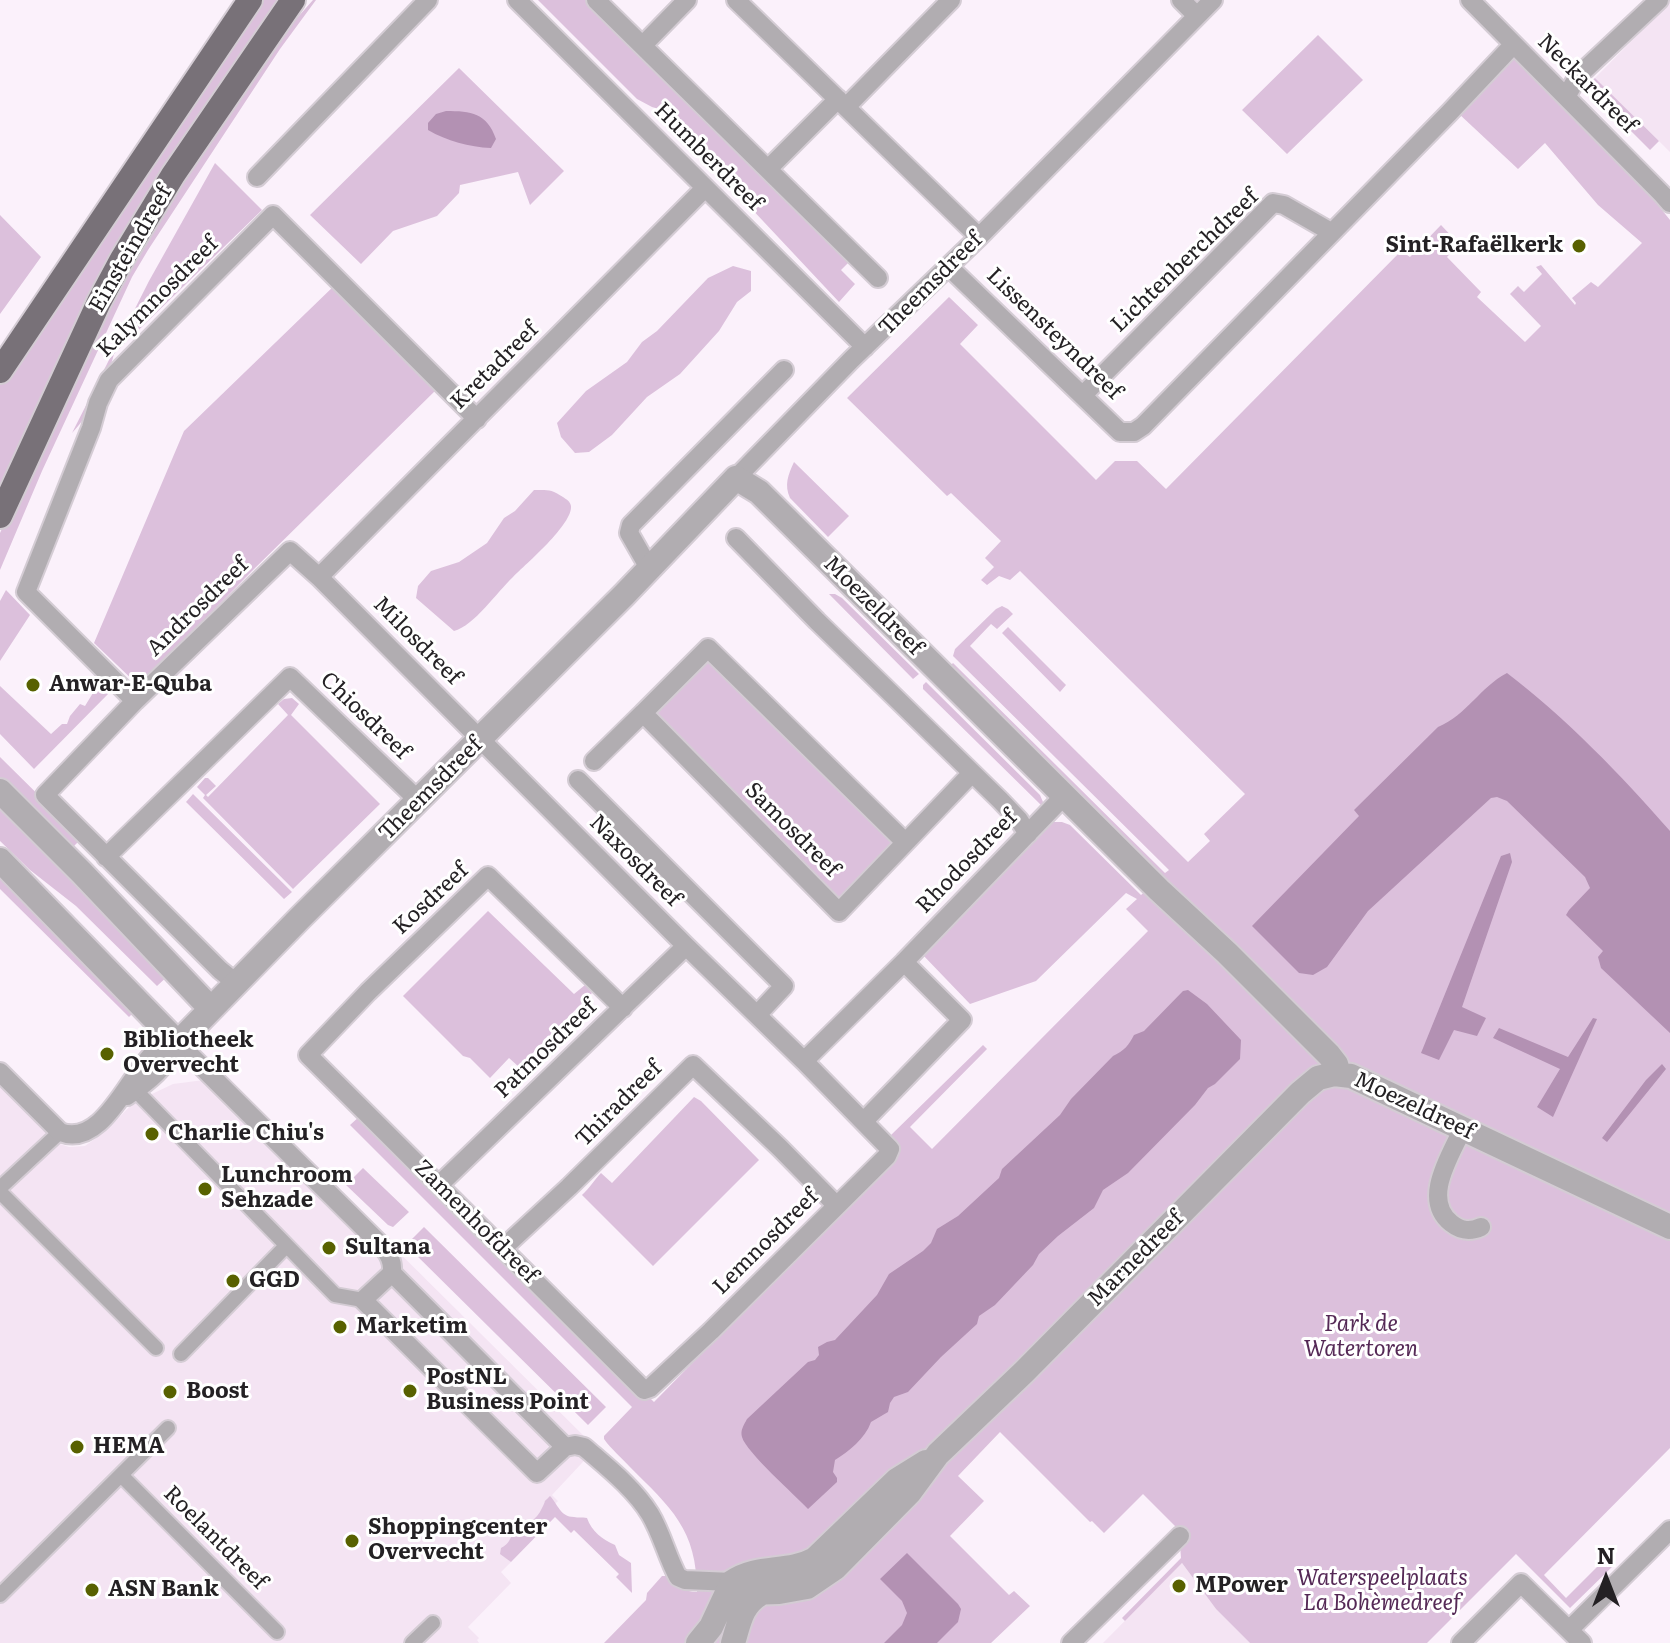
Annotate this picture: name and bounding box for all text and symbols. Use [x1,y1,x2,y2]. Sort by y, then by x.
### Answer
street label: Neckardreef [1532,29,1642,139]
street label: Humberdreef [648,97,768,217]
street label: Einsteindreef [84,181,178,317]
street label: Lichtenberchdreef [1106,184,1264,338]
street label: Theemsdreef [874,227,988,341]
street label: Kalymnosdreef [92,231,224,363]
place label: Sint-Rafaëlkerk [1386,233,1563,259]
marker: Sint-Rafaëlkerk [1570,237,1588,255]
street label: Lissensteyndreef [981,263,1127,405]
street label: Kretadreef [446,317,544,415]
street label: Moezeldreef [818,551,928,661]
street label: Androsdreef [142,552,254,662]
street label: Milosdreef [367,591,467,691]
street label: Chiosdreef [315,667,415,765]
place label: Anwar-E-Quba [49,672,212,698]
marker: Anwar-E-Quba [24,676,42,694]
street label: Theemsdreef [374,732,488,846]
street label: Samosdreef [739,777,845,883]
street label: Rhodosdreef [911,805,1023,919]
street label: Naxosdreef [584,810,686,912]
street label: Kosdreef [388,857,474,941]
street label: Patmosdreef [490,994,602,1104]
place label: Bibliotheek Overvecht [123,1028,254,1080]
marker: Bibliotheek Overvecht [98,1045,116,1063]
street label: Thiradreef [570,1055,668,1153]
street label: Moezeldreef [1350,1067,1478,1145]
place label: Charlie Chiu's [168,1121,324,1147]
marker: Charlie Chiu's [143,1125,161,1143]
street label: Zamenhofdreef [409,1155,543,1289]
place label: Lunchroom Sehzade [221,1163,353,1214]
marker: Lunchroom Sehzade [196,1180,214,1198]
street label: Lemnosdreef [708,1184,824,1300]
street label: Marnedreef [1083,1206,1189,1312]
place label: Sultana [345,1235,431,1261]
marker: Sultana [320,1239,338,1257]
place label: GGD [249,1268,300,1294]
marker: GGD [224,1272,242,1290]
park label: Park de Watertoren [1304,1312,1418,1364]
place label: Marketim [356,1314,468,1340]
marker: Marketim [331,1318,349,1336]
place label: PostNL Business Point [426,1365,589,1416]
place label: Boost [186,1379,249,1405]
marker: PostNL Business Point [401,1382,419,1400]
marker: Boost [161,1383,179,1401]
place label: HEMA [93,1434,164,1460]
marker: HEMA [68,1438,86,1456]
street label: Roelantdreef [158,1481,272,1595]
place label: Shoppingcenter Overvecht [368,1515,547,1566]
marker: Shoppingcenter Overvecht [343,1532,361,1550]
text: N [1597,1538,1615,1571]
north arrow [1566,1539,1646,1619]
park label: Waterspeelplaats La Bohèmedreef [1296,1566,1468,1618]
place label: MPower [1195,1573,1288,1599]
place label: ASN Bank [108,1577,219,1603]
marker: MPower [1170,1577,1188,1595]
marker: ASN Bank [83,1581,101,1599]

